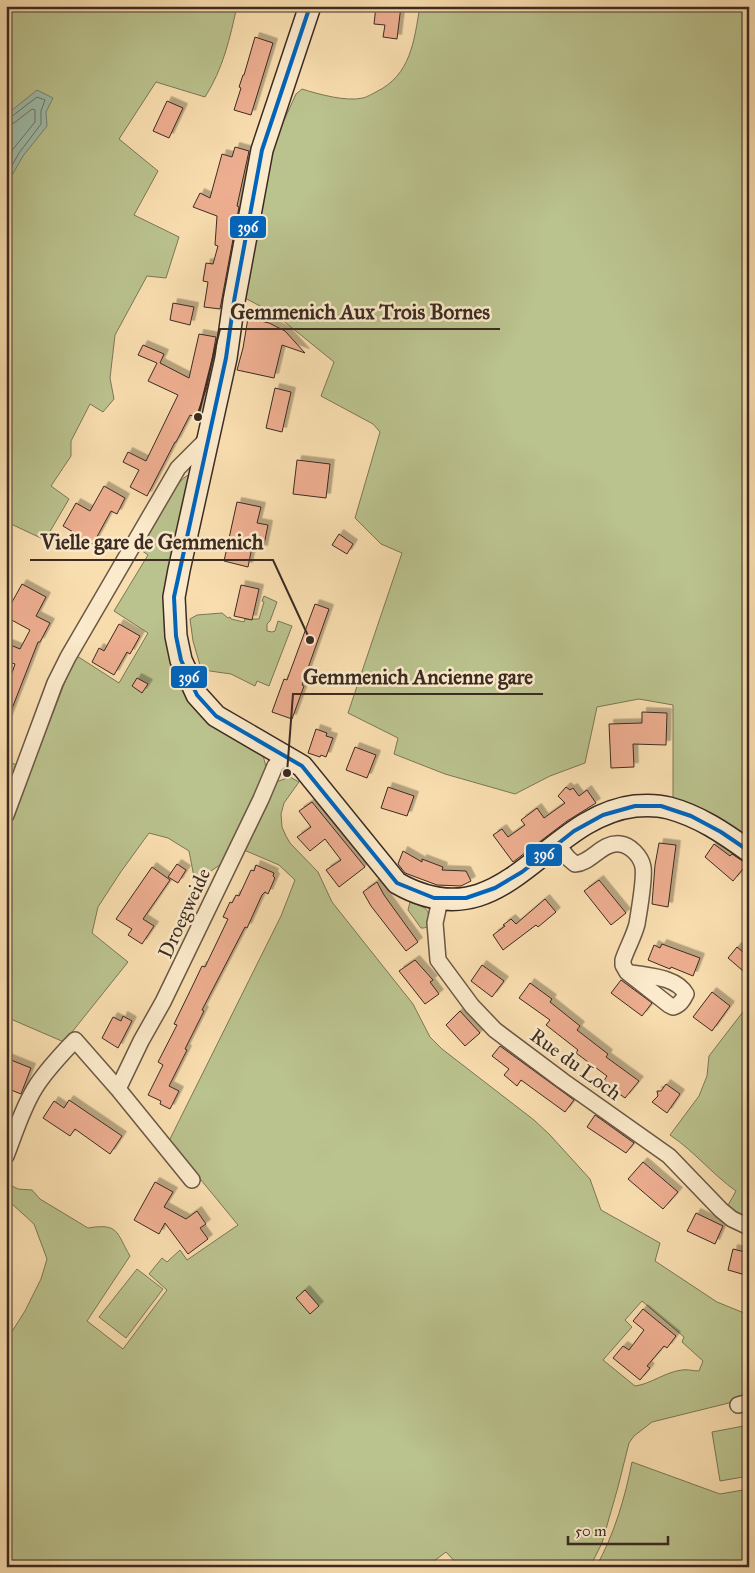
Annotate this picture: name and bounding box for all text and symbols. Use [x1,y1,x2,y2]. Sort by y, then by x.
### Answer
line badge: 396 [229,215,267,239]
text: 396 [238,219,259,237]
callout: Gemmenich Aux Trois Bornes [220,293,500,329]
text: Gemmenich Aux Trois Bornes [230,299,490,325]
callout: Vielle gare de Gemmenich [30,524,273,560]
text: Vielle gare de Gemmenich [40,529,264,555]
callout: Gemmenich Ancienne gare [293,658,543,694]
text: Gemmenich Ancienne gare [303,664,533,690]
line badge: 396 [170,665,208,689]
text: 396 [179,669,200,687]
line badge: 396 [525,843,563,867]
text: 396 [534,846,555,864]
street label: Droegweide [153,864,216,962]
street label: Rue du Loch [526,1023,626,1105]
scale bar [568,1513,668,1545]
text: 50 m [575,1522,607,1540]

